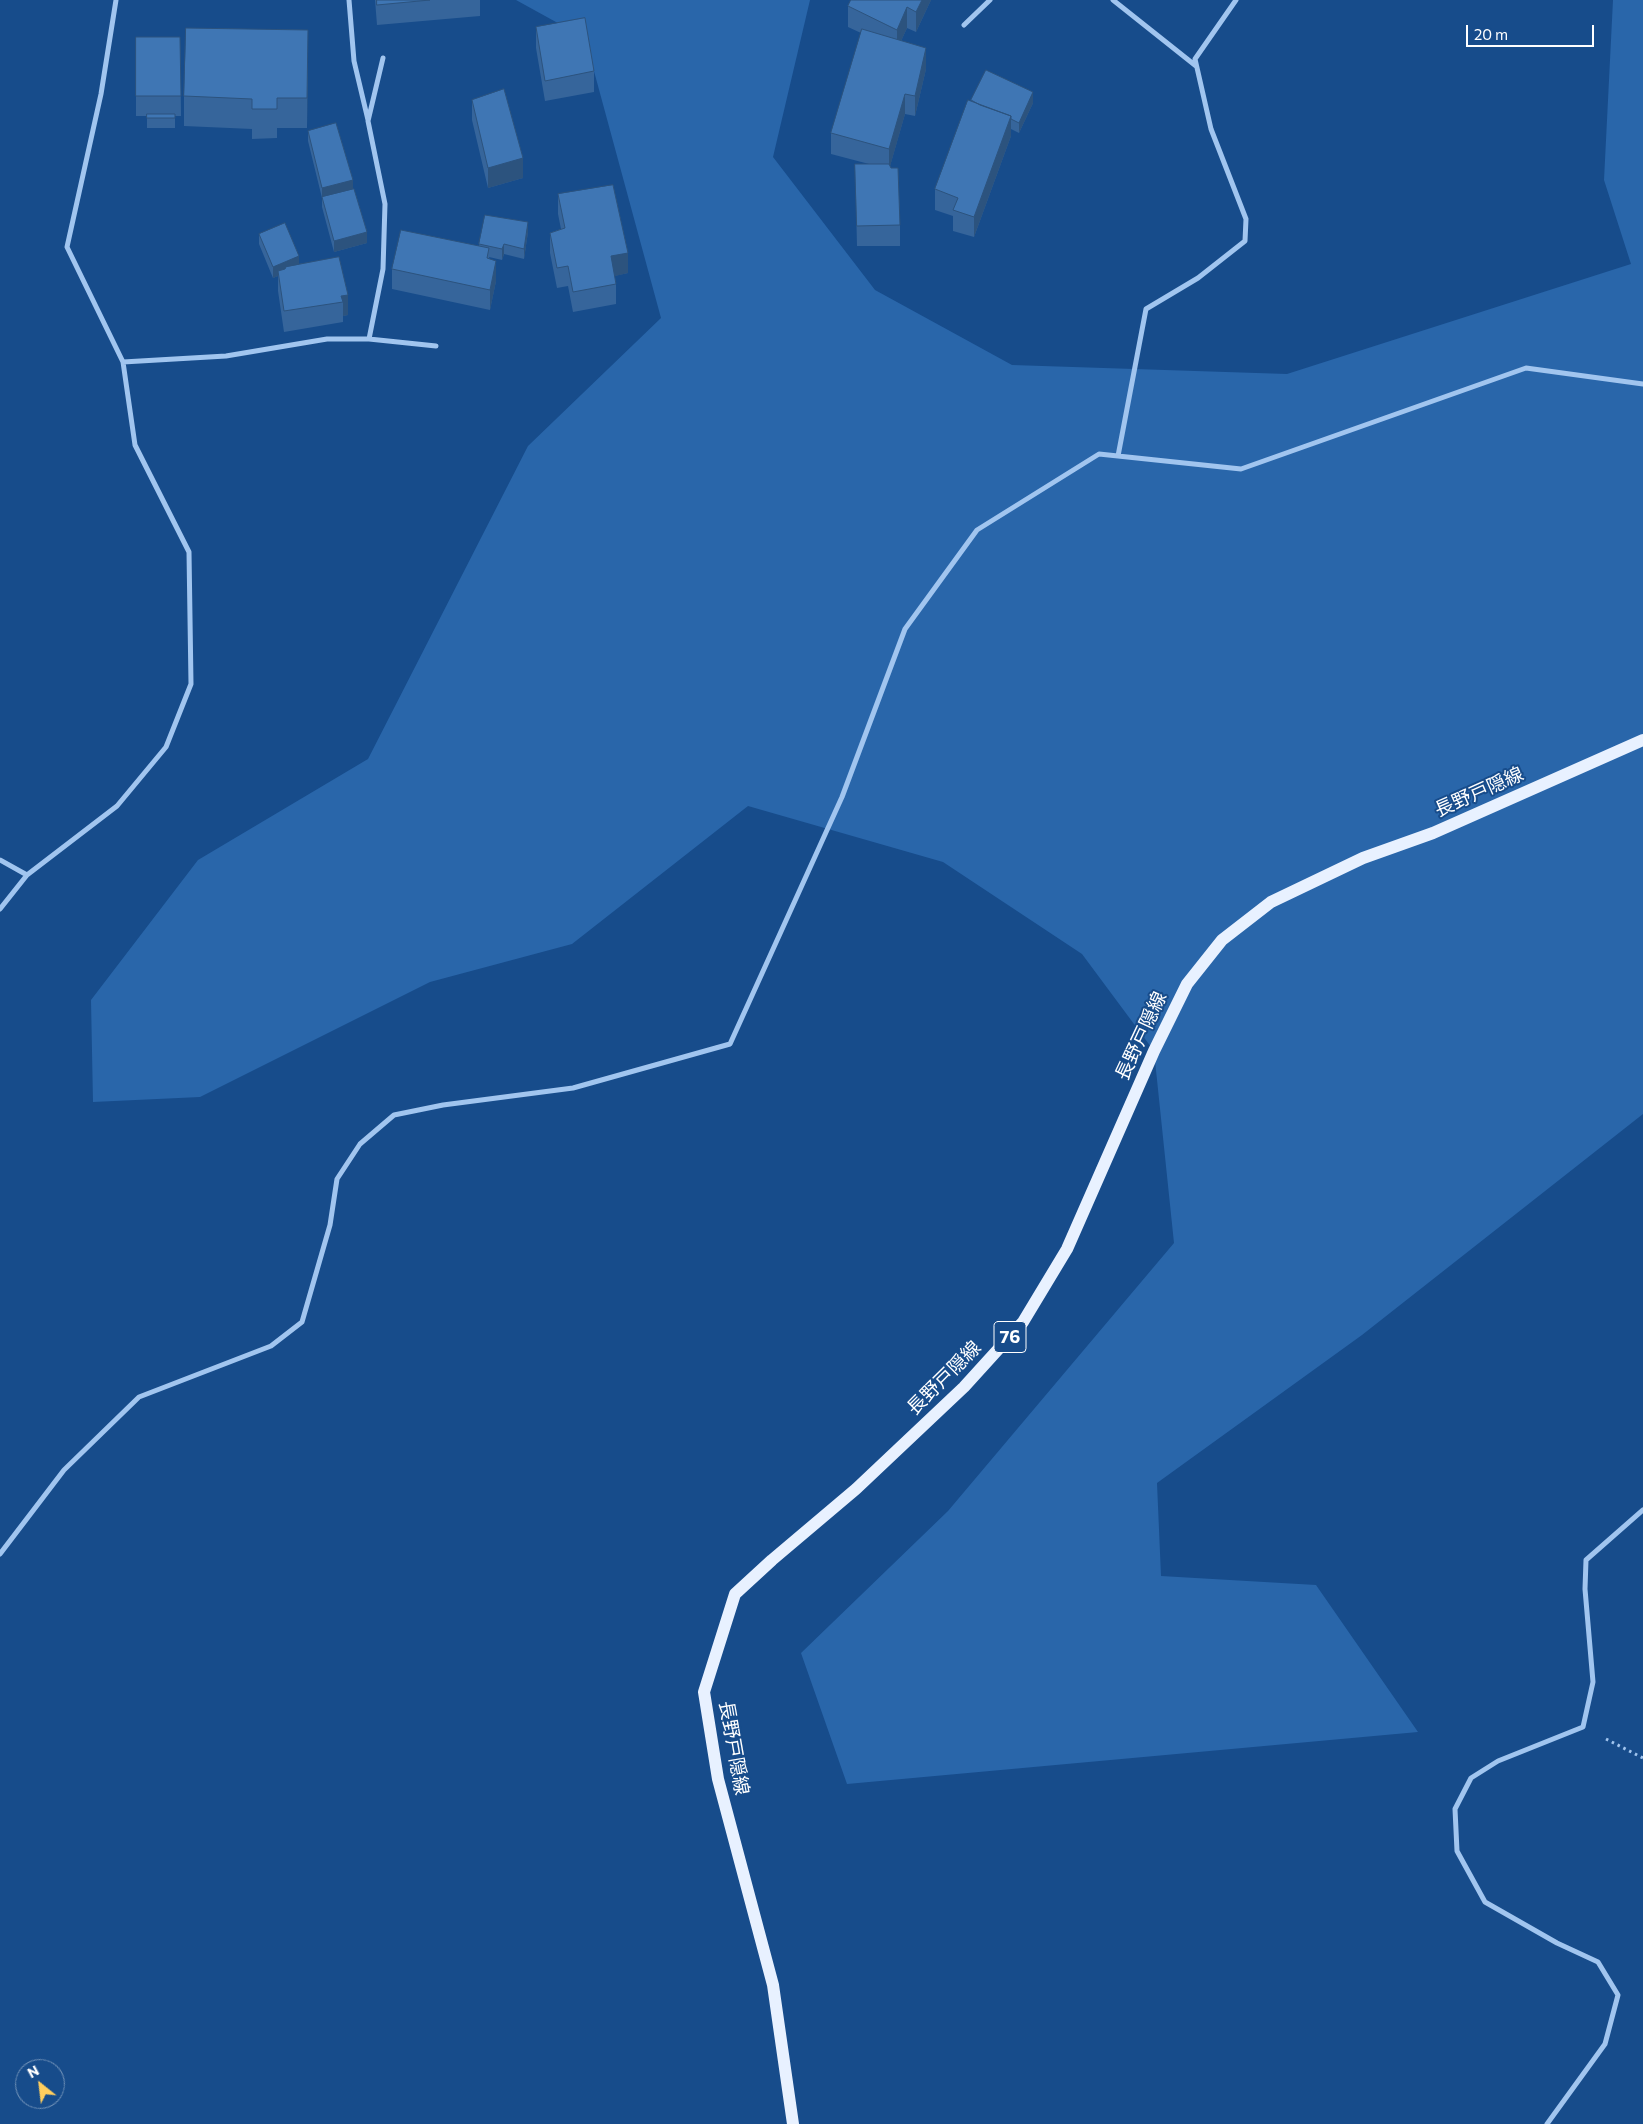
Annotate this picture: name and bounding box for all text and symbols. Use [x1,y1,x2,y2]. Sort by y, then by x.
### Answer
scale bar [1468,15,1596,47]
text: 20 m [1474,25,1508,43]
street label: 長野戸隠線 [1431,762,1527,822]
street label: 長野戸隠線 [1111,988,1171,1084]
road number: 76 [994,1321,1026,1352]
street label: 長野戸隠線 [902,1336,986,1420]
street label: 長野戸隠線 [715,1699,753,1797]
north arrow [15,2059,65,2109]
text: N [24,2061,42,2081]

